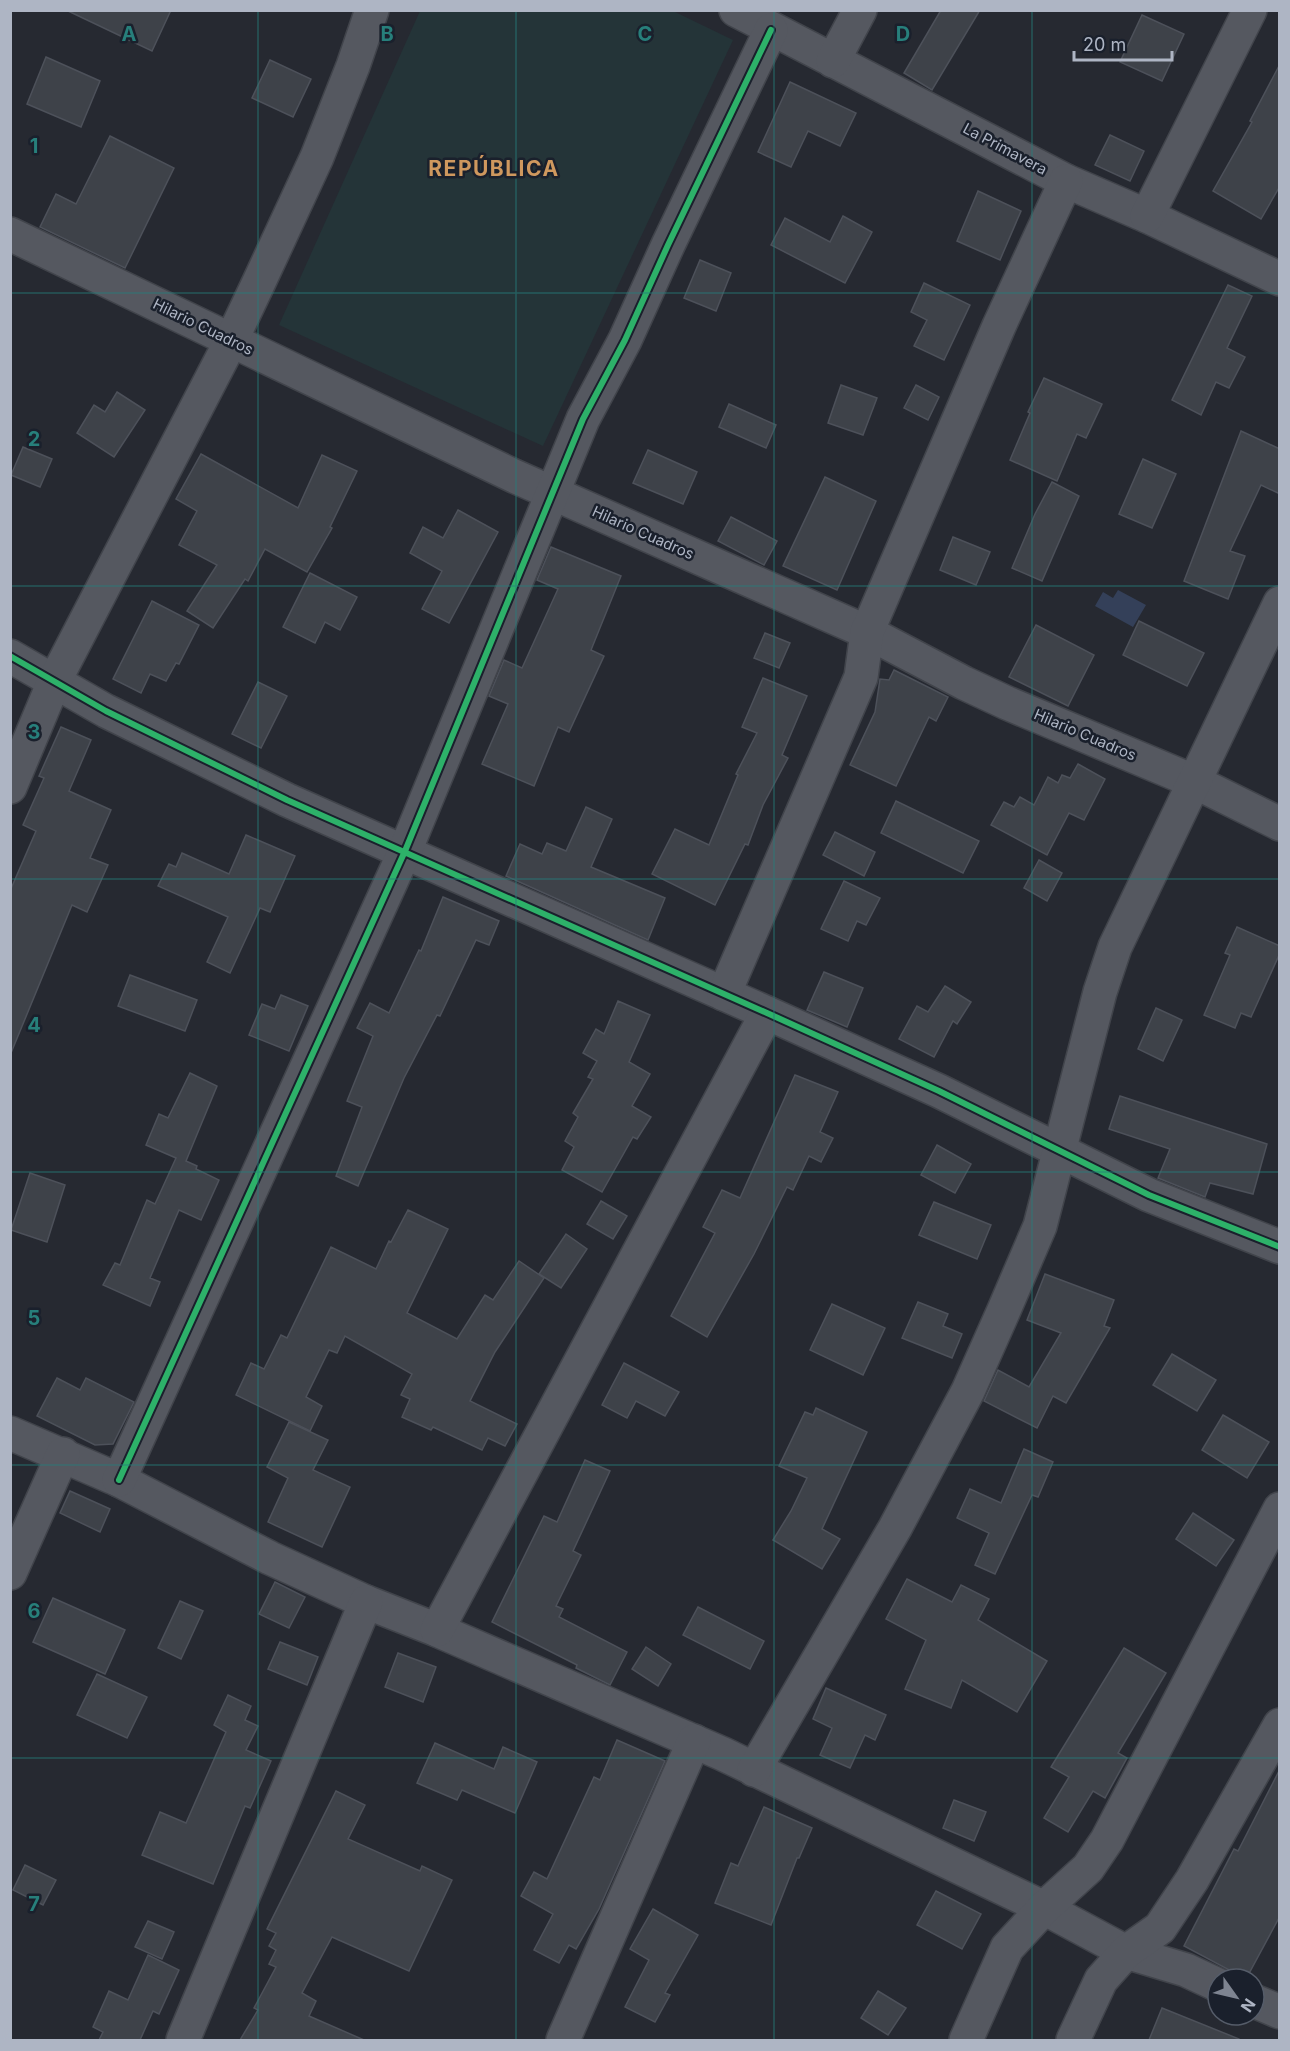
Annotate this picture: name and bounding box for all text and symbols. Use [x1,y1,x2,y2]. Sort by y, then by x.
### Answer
text: A [122,22,137,46]
text: B [380,22,394,46]
text: C [638,22,652,46]
text: D [896,22,910,46]
scale bar [1074,24,1172,62]
text: 20 m [1083,34,1126,55]
street label: La Primavera [960,118,1051,179]
text: 1 [30,134,38,158]
district label: REPÚBLICA [428,155,560,181]
street label: Hilario Cuadros [150,294,257,359]
text: 2 [28,427,40,451]
street label: Hilario Cuadros [589,502,697,563]
street label: Hilario Cuadros [1031,704,1139,765]
text: 3 [28,720,40,744]
text: 4 [27,1013,41,1037]
text: 5 [28,1306,40,1330]
text: 6 [28,1599,41,1623]
text: 7 [28,1892,40,1916]
north arrow [1206,1967,1266,2027]
text: N [1237,1995,1260,2016]

